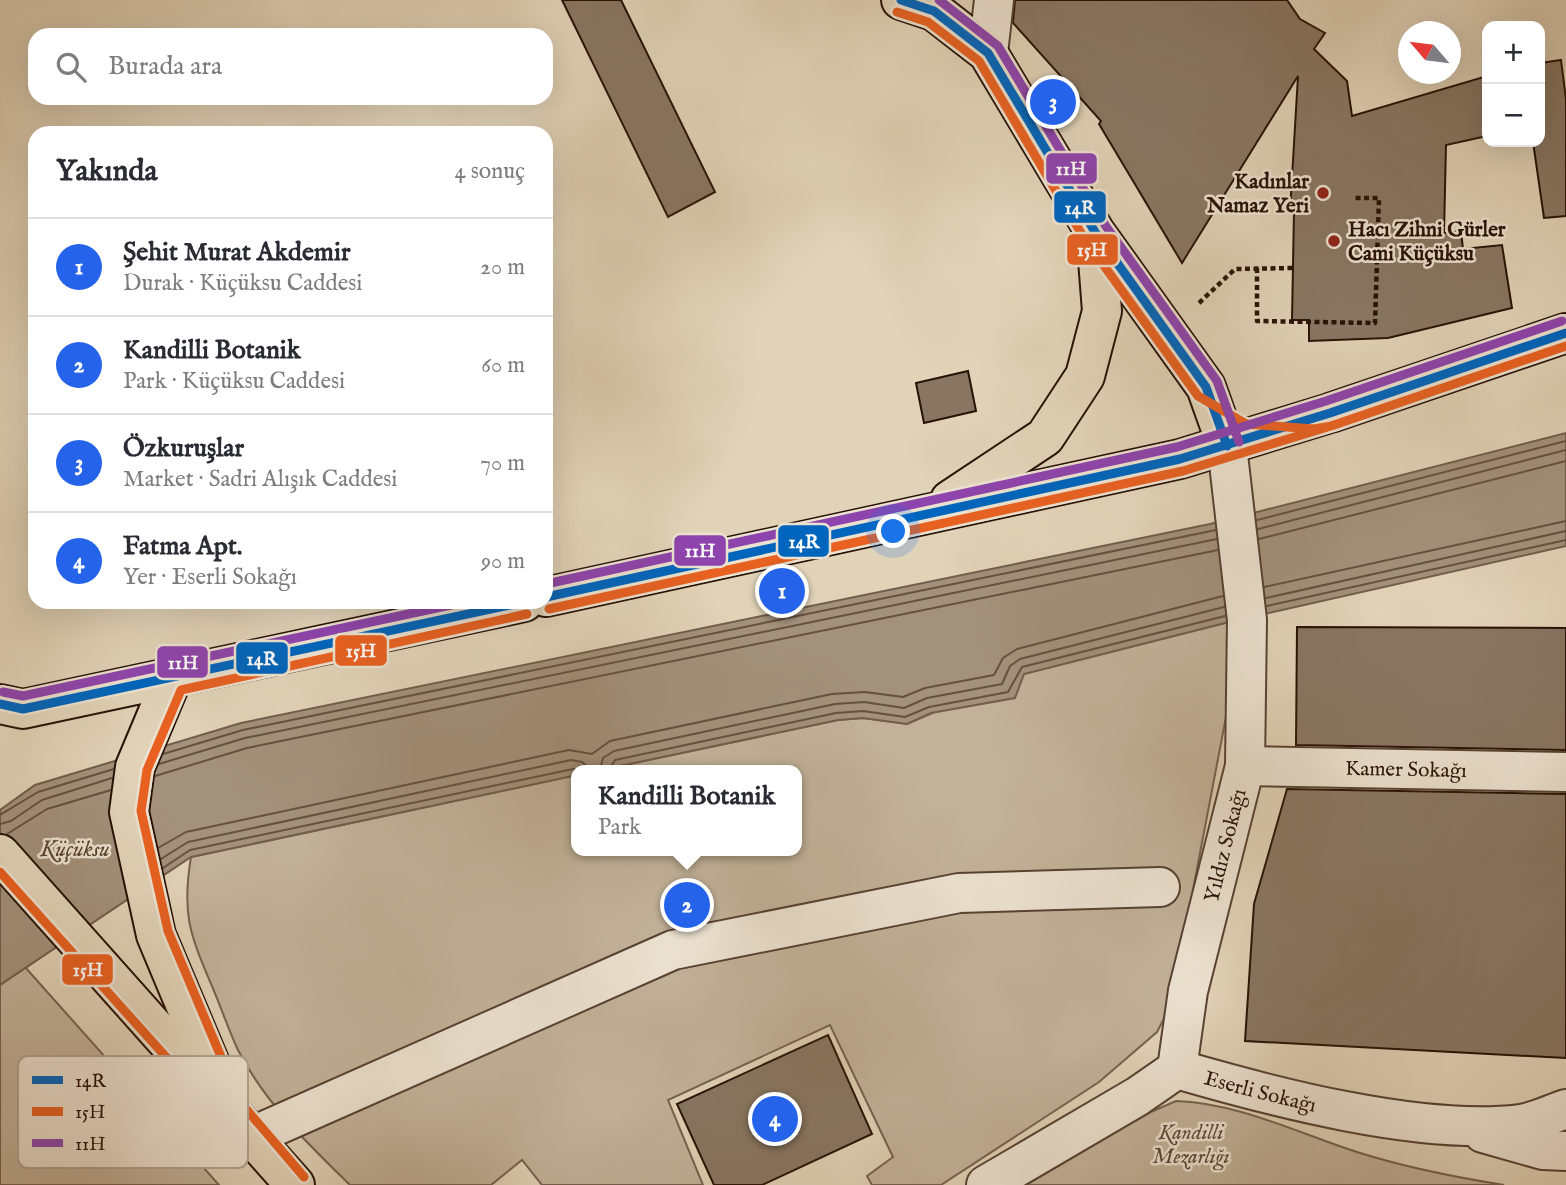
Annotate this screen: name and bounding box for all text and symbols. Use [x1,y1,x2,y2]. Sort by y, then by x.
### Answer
north arrow [1398,21,1461,84]
map controls [1482,21,1545,147]
button: + [1482,21,1545,84]
search box [28,28,553,105]
icon: search [52,48,90,86]
text: Burada ara [108,50,222,83]
pin: 3 [1030,76,1076,128]
button: − [1482,84,1545,147]
line badge: 11H [1045,152,1098,185]
text: Yakında [56,153,158,191]
text: 4 sonuç [454,157,525,186]
text: 11H [1056,158,1087,182]
place label: Kadınlar Namaz Yeri [1206,169,1309,220]
marker: Kadınlar Namaz Yeri [1315,185,1331,201]
line badge: 14R [1053,190,1107,224]
text: 14R [1065,197,1097,221]
place label: Hacı Zihni Gürler Cami Küçüksu [1348,217,1506,268]
line badge: 15H [1066,233,1119,266]
marker: Hacı Zihni Gürler Cami Küçüksu [1326,233,1342,249]
text: Şehit Murat Akdemir [123,236,350,269]
text: 15H [1077,239,1108,263]
text: 1 [75,253,83,282]
text: 20 m [480,253,525,282]
text: Durak · Küçüksu Caddesi [123,269,363,298]
text: Kandilli Botanik [123,334,301,367]
text: 2 [74,351,84,380]
text: 60 m [481,351,525,380]
text: Park · Küçüksu Caddesi [123,367,345,396]
text: Özkuruşlar [123,432,244,465]
text: 3 [75,449,83,478]
text: 70 m [480,449,525,478]
text: Market · Sadri Alışık Caddesi [123,465,398,494]
your location [876,514,910,548]
line badge: 14R [777,524,830,558]
text: Fatma Apt. [123,530,242,563]
text: 14R [789,531,821,555]
line badge: 11H [673,534,727,567]
text: 11H [685,540,716,564]
text: 4 [73,547,85,576]
text: 90 m [481,547,525,576]
text: Yer · Eserli Sokağı [123,563,297,592]
pin: 1 [759,565,805,617]
line badge: 15H [334,634,388,667]
text: 15H [346,640,377,664]
line badge: 14R [235,641,289,675]
line badge: 11H [156,645,209,679]
text: 14R [247,648,279,672]
text: 11H [168,652,199,676]
street label: Kamer Sokağı [1345,756,1467,785]
popup [571,765,802,856]
text: Kandilli Botanik [598,780,775,813]
street label: Yıldız Sokağı [1199,786,1254,905]
text: Park [598,813,641,842]
water label: Küçüksu [39,835,110,864]
pin: 2 [664,879,710,931]
line badge: 15H [61,953,114,986]
text: 15H [73,959,104,983]
legend [18,1056,248,1168]
street label: Eserli Sokağı [1201,1065,1319,1120]
text: 14R [75,1070,106,1094]
pin: 4 [752,1093,798,1145]
text: 15H [75,1101,105,1125]
park label: Kandilli Mezarlığı [1152,1120,1230,1171]
text: 11H [75,1133,105,1157]

